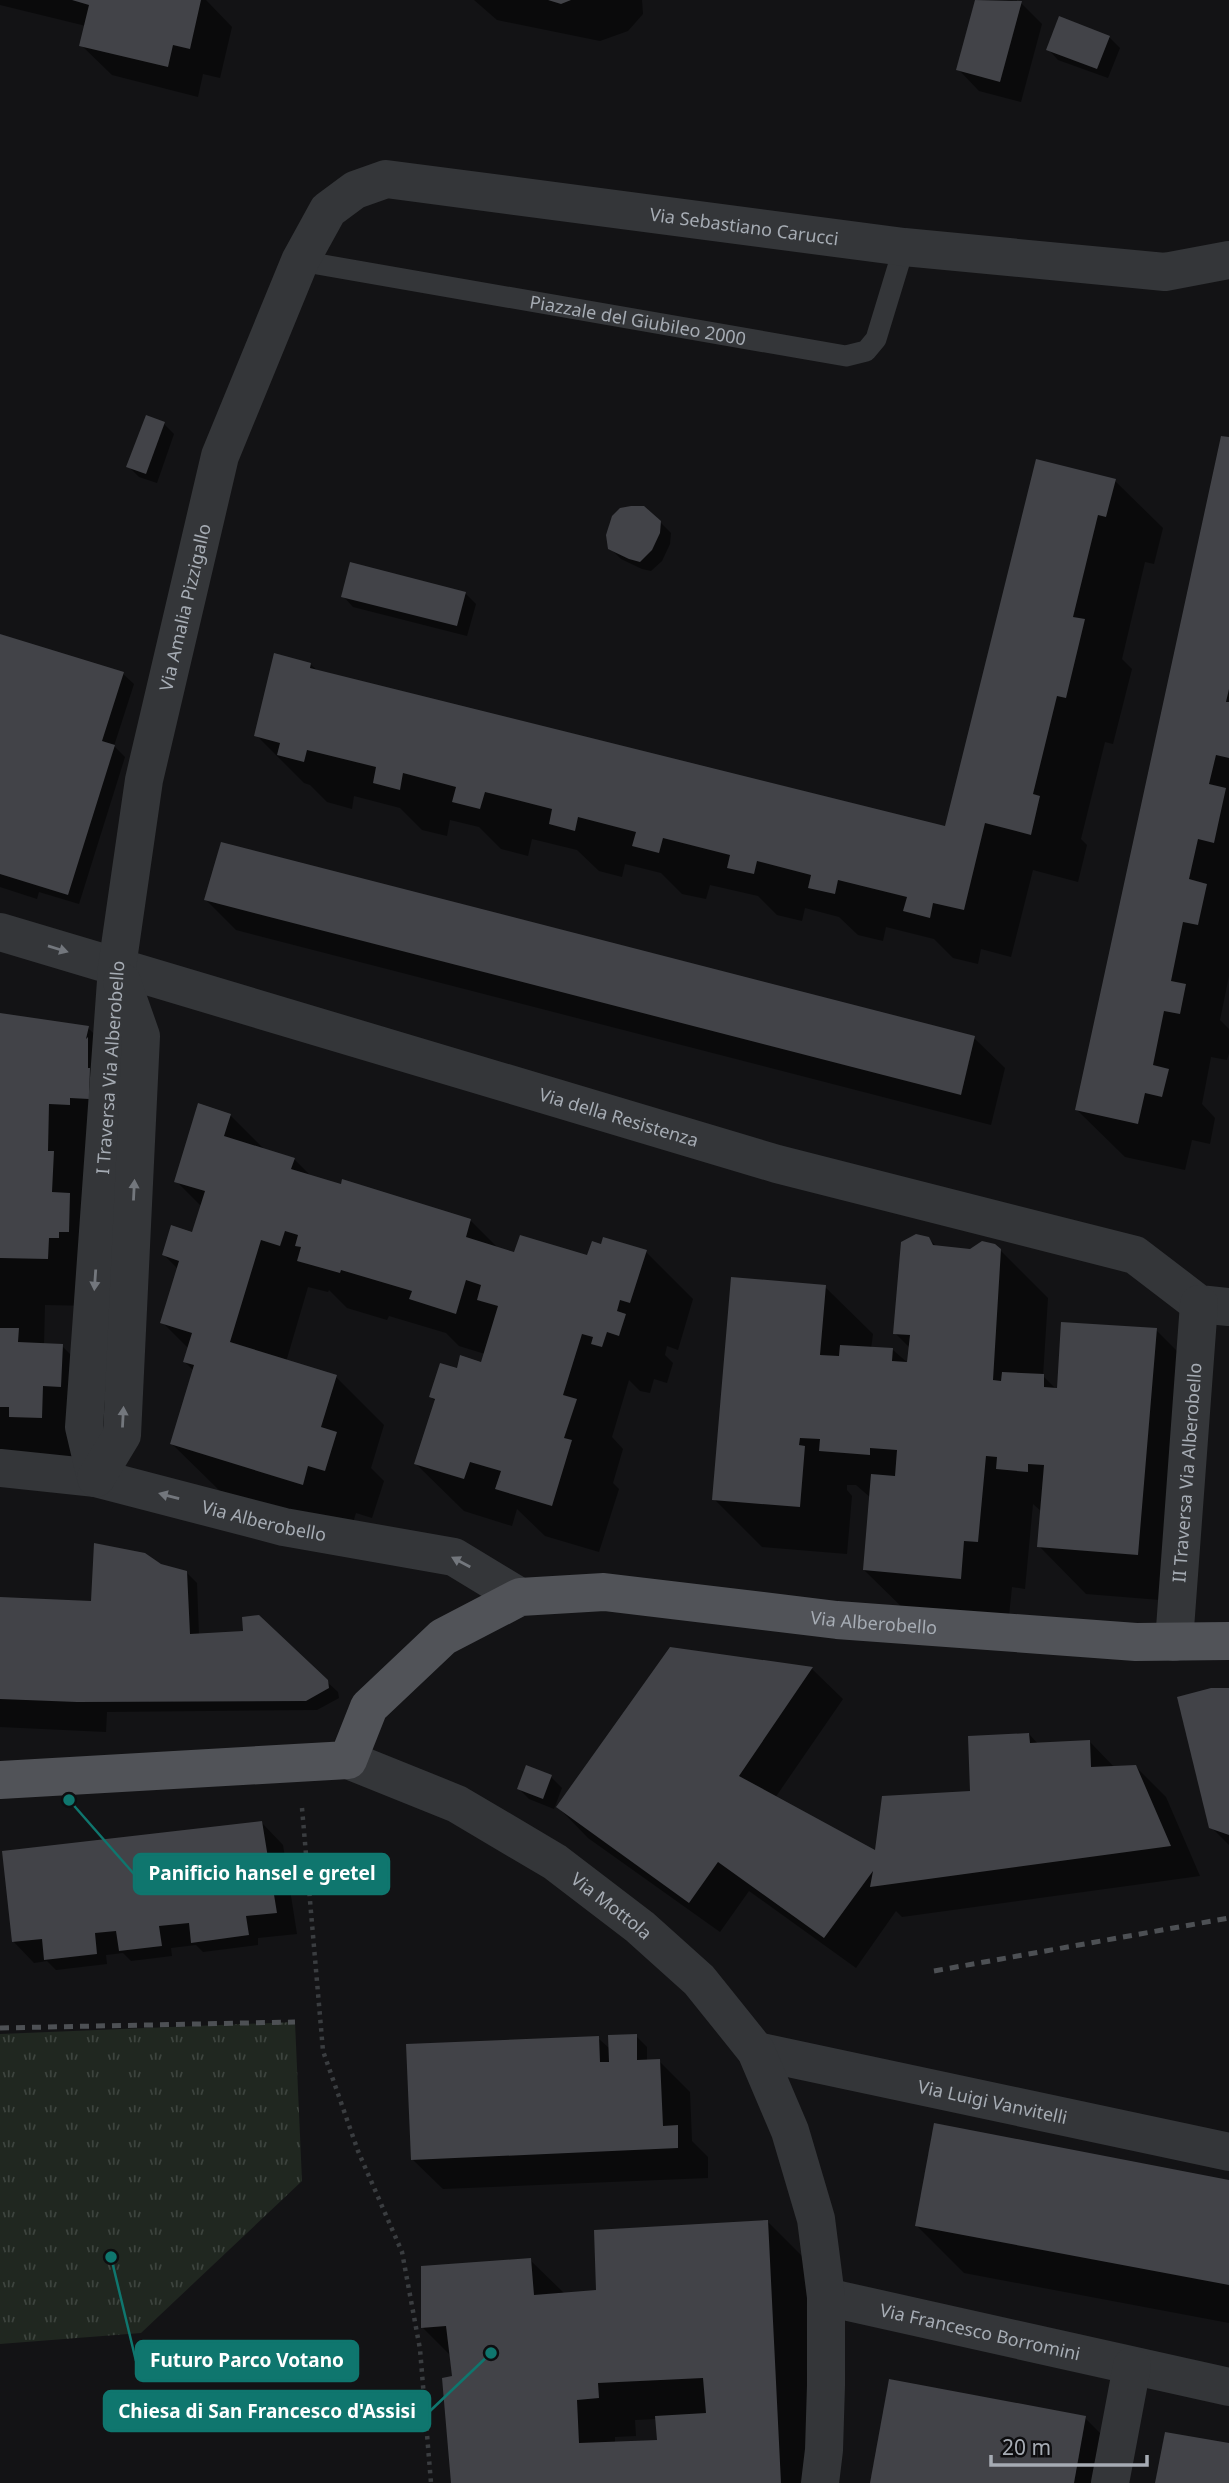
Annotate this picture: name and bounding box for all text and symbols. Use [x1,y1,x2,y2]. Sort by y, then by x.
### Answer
street label: Via Sebastiano Carucci [648,202,840,250]
street label: Piazzale del Giubileo 2000 [528,289,748,350]
street label: Via Amalia Pizzigallo [153,521,216,693]
one-way arrow [48,945,69,955]
street label: I Traversa Via Alberobello [90,959,130,1175]
street label: Via della Resistenza [536,1082,702,1152]
one-way arrow [128,1178,139,1200]
one-way arrow [89,1269,100,1291]
street label: II Traversa Via Alberobello [1166,1362,1207,1583]
one-way arrow [118,1406,129,1428]
one-way arrow [158,1490,179,1500]
street label: Via Alberobello [199,1494,328,1546]
one-way arrow [452,1556,471,1568]
street label: Via Alberobello [809,1605,938,1639]
callout: Panificio hansel e gretel [134,1854,389,1894]
text: Panificio hansel e gretel [148,1860,376,1886]
street label: Via Mottola [566,1867,657,1944]
street label: Via Luigi Vanvitelli [916,2074,1070,2129]
street label: Via Francesco Borromini [878,2297,1083,2365]
callout: Futuro Parco Votano [136,2341,358,2381]
text: Futuro Parco Votano [150,2347,344,2373]
callout: Chiesa di San Francesco d'Assisi [104,2391,430,2431]
text: Chiesa di San Francesco d'Assisi [118,2398,416,2424]
scale bar [991,2424,1147,2468]
text: 20 m [1002,2433,1051,2461]

